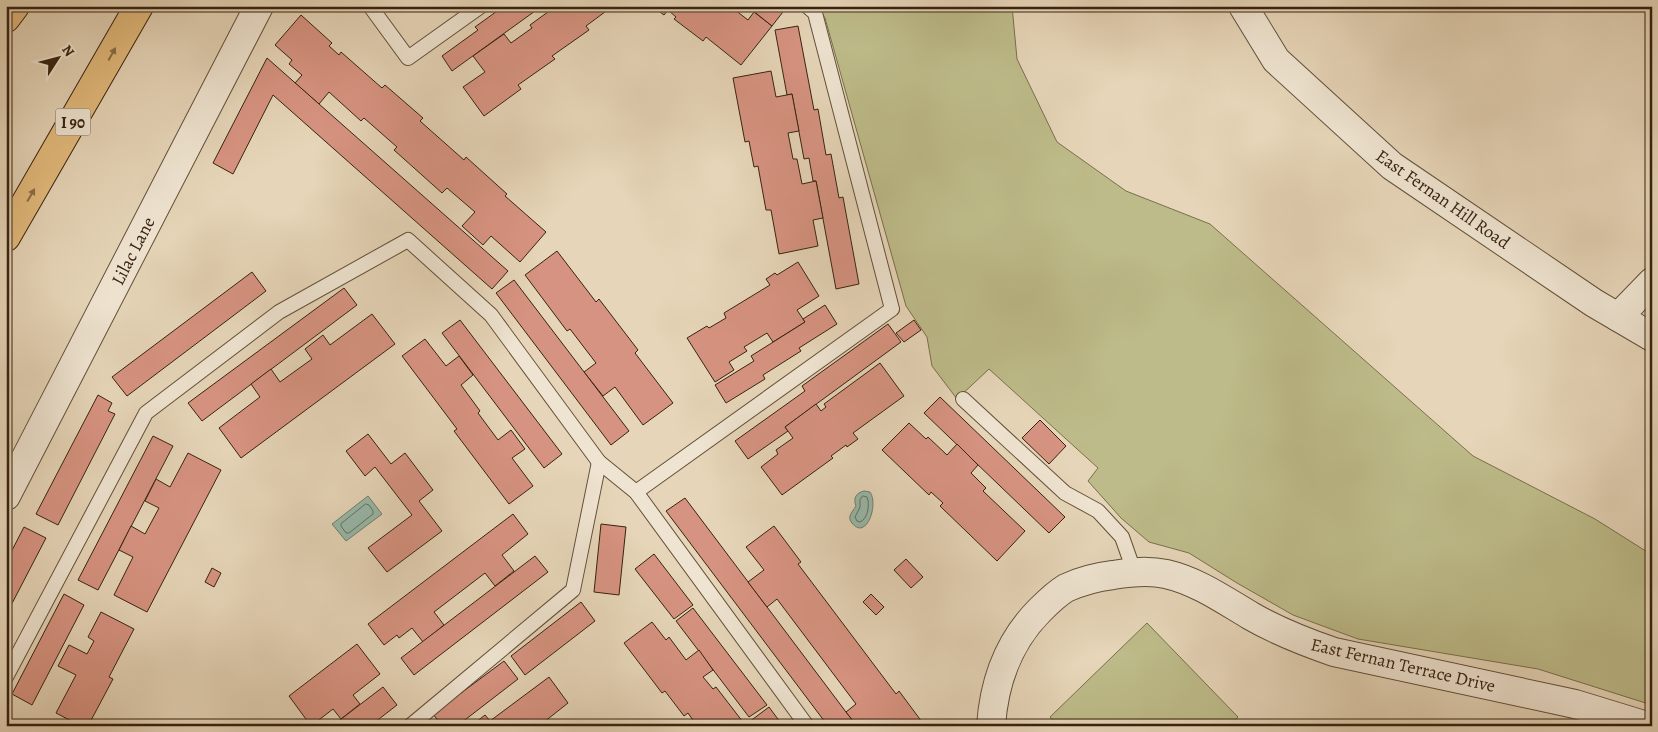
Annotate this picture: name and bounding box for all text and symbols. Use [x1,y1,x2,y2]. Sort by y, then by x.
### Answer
north arrow [32,32,82,82]
text: N [57,41,79,60]
one-way arrow [108,47,116,62]
road number: I 90 [56,108,90,136]
street label: East Fernan Hill Road [1371,144,1515,255]
one-way arrow [26,188,35,202]
street label: Lilac Lane [106,213,160,289]
street label: East Fernan Terrace Drive [1308,632,1498,698]

